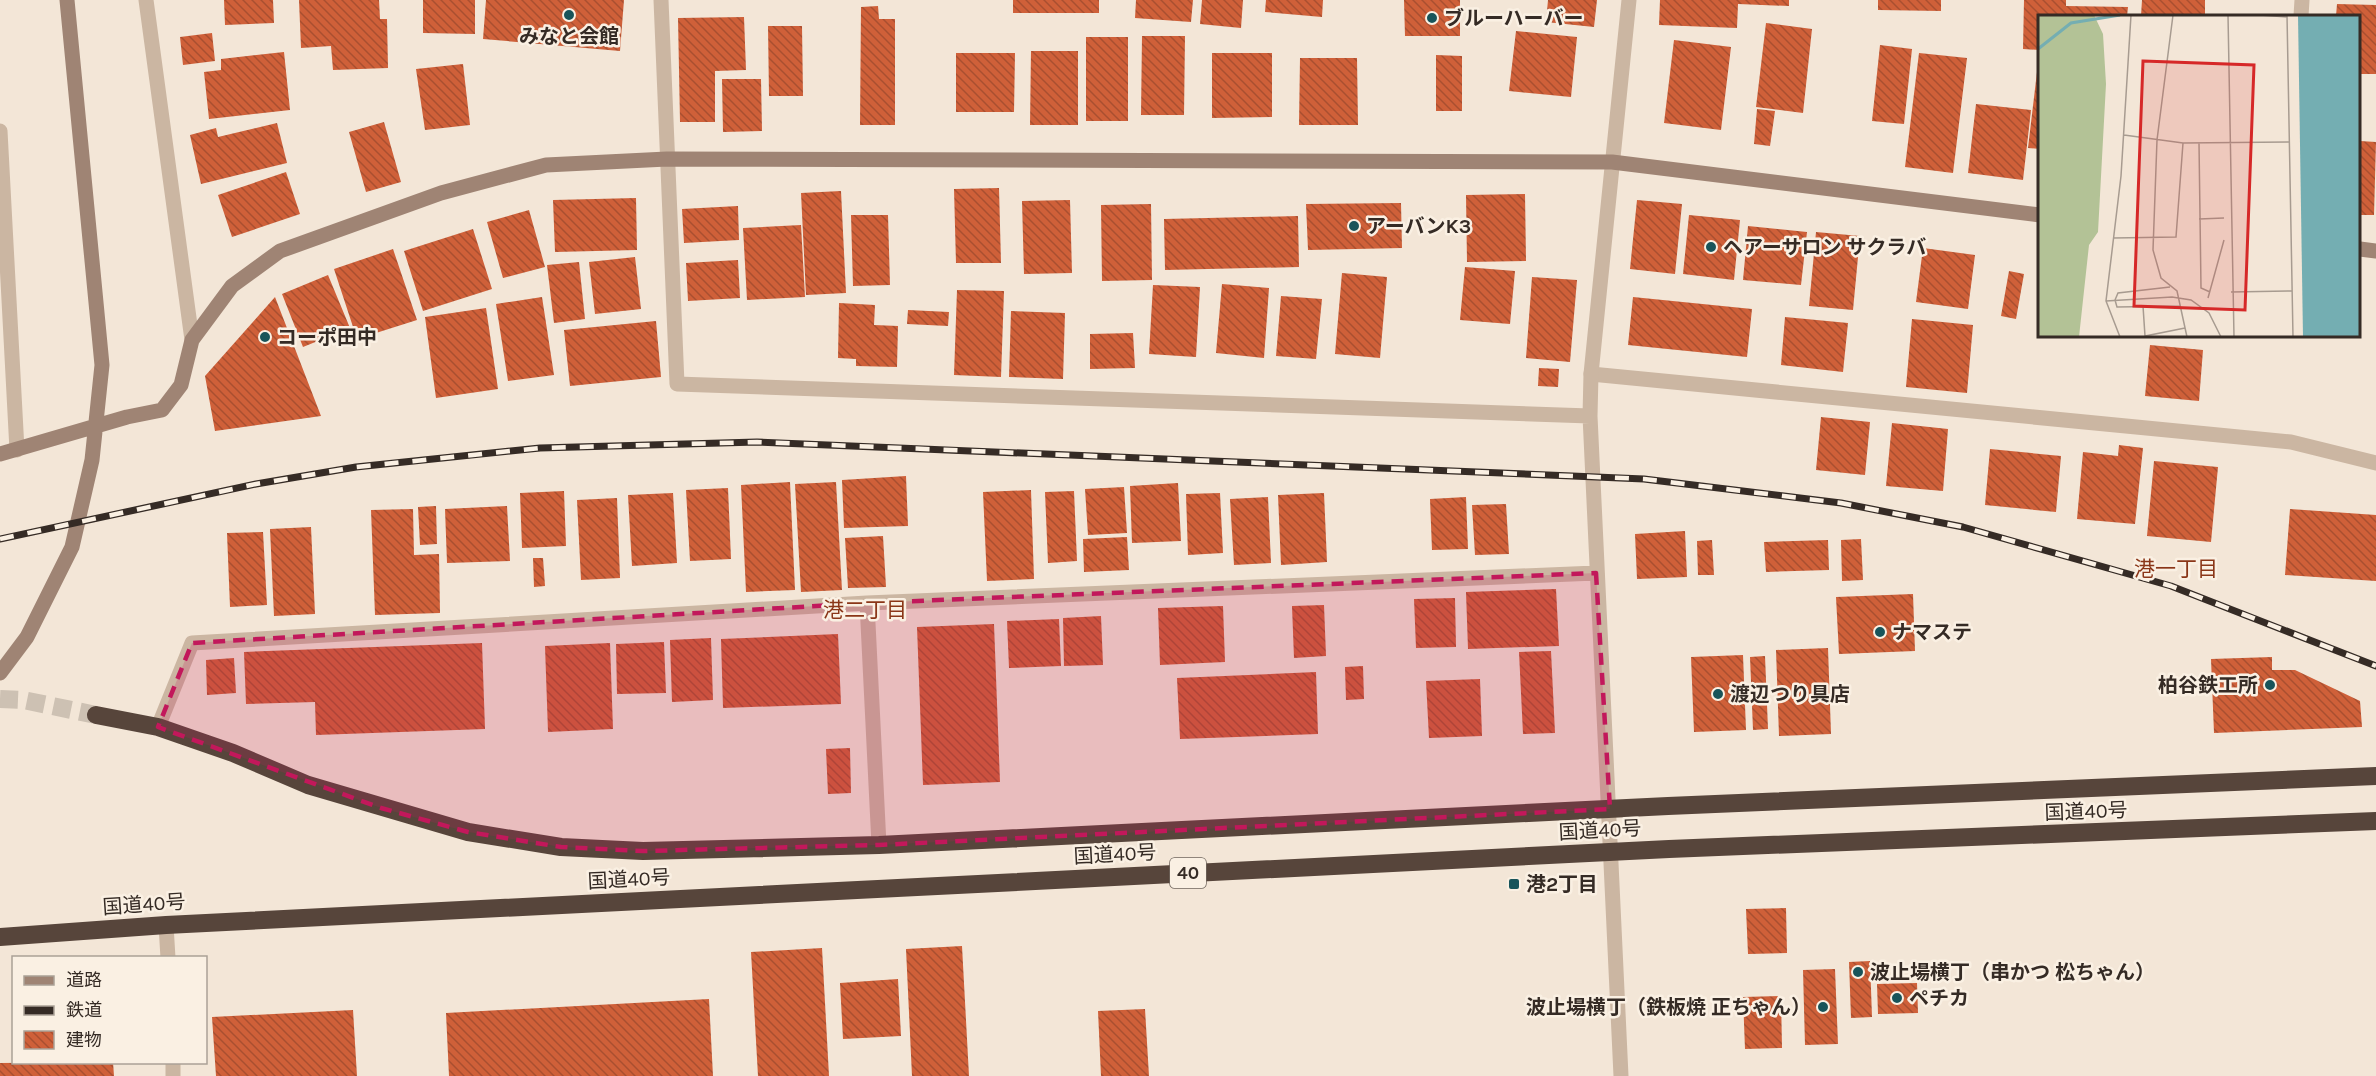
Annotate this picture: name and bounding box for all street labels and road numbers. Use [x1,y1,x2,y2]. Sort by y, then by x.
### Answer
street label: 国道40号 [2044,799,2128,824]
street label: 国道40号 [1558,817,1642,844]
street label: 国道40号 [1073,841,1157,868]
road number: 40 [1170,858,1206,888]
street label: 国道40号 [587,866,671,893]
street label: 国道40号 [102,890,186,919]

